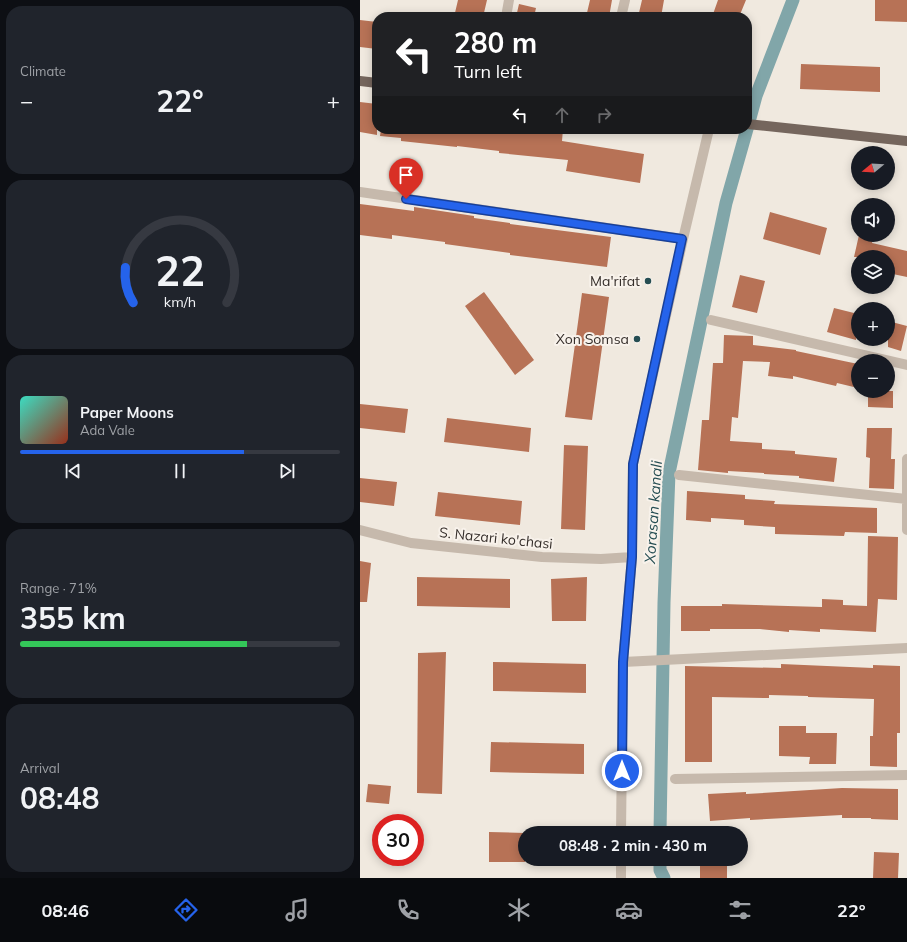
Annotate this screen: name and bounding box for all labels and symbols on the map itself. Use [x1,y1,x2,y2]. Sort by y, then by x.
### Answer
north arrow [851,146,895,190]
pin [389,158,423,199]
place label: Ma'rifat [590,272,640,290]
marker: Ma'rifat [643,276,653,286]
place label: Xon Somsa [556,330,629,348]
marker: Xon Somsa [632,334,642,344]
water label: Xorasan kanali [640,459,666,565]
street label: S. Nazari ko'chasi [438,523,554,553]
position arrow [601,750,643,792]
speed limit sign: 30 [372,814,424,866]

